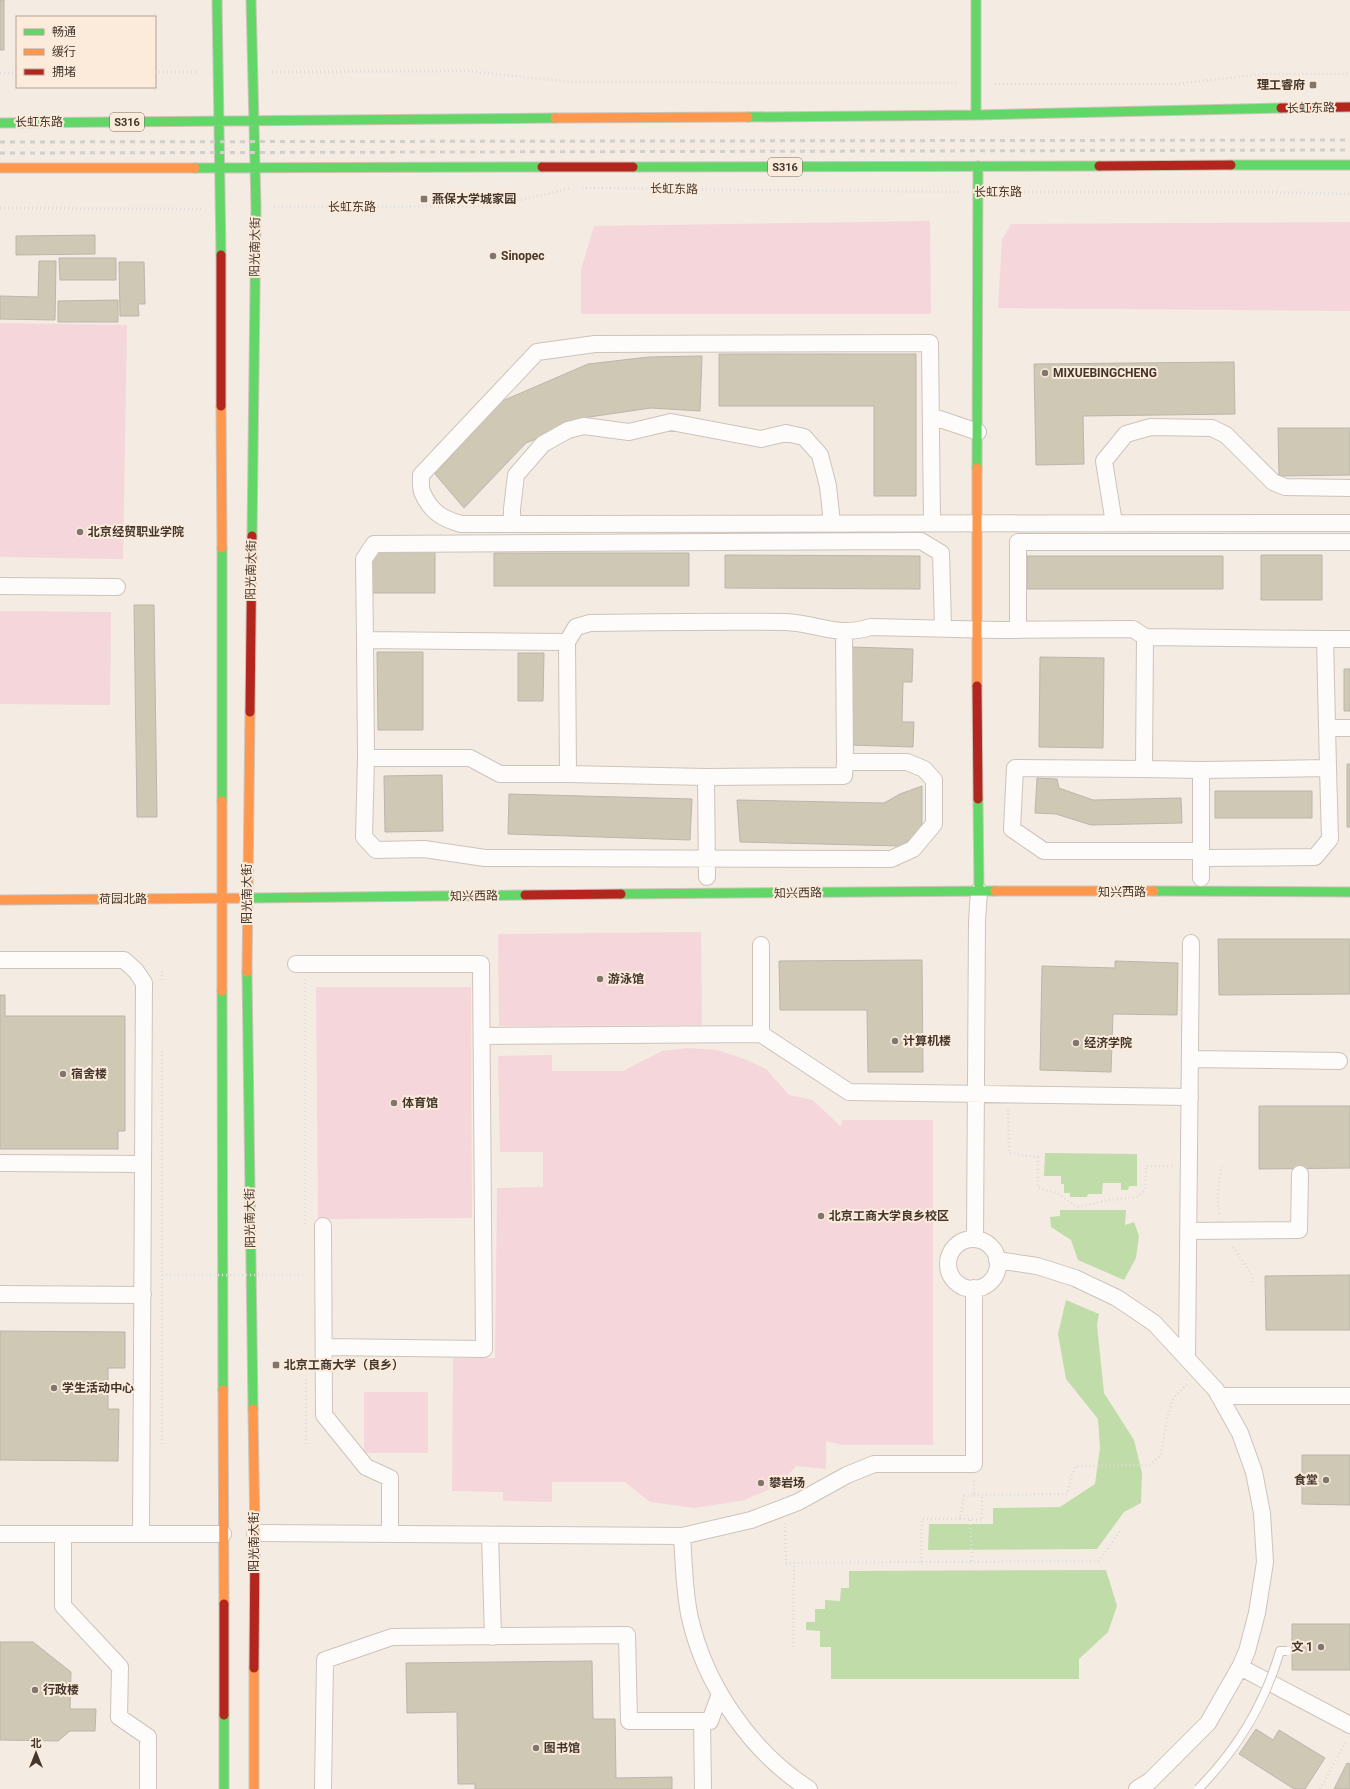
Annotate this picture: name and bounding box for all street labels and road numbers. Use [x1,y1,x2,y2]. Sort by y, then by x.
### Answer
street label: 长虹东路 [1287,101,1335,115]
road number: S316 [110,113,144,131]
street label: 长虹东路 [15,115,63,129]
road number: S316 [768,158,802,176]
street label: 长虹东路 [650,182,698,196]
street label: 长虹东路 [974,185,1022,199]
street label: 长虹东路 [328,200,376,214]
street label: 阳光南大街 [247,217,263,277]
street label: 阳光南大街 [243,540,259,600]
street label: 阳光南大街 [240,864,254,924]
street label: 知兴西路 [1098,885,1146,899]
street label: 知兴西路 [774,886,822,900]
street label: 知兴西路 [450,889,498,903]
street label: 荷园北路 [99,892,147,906]
street label: 阳光南大街 [242,1188,258,1248]
street label: 阳光南大街 [247,1512,261,1572]

